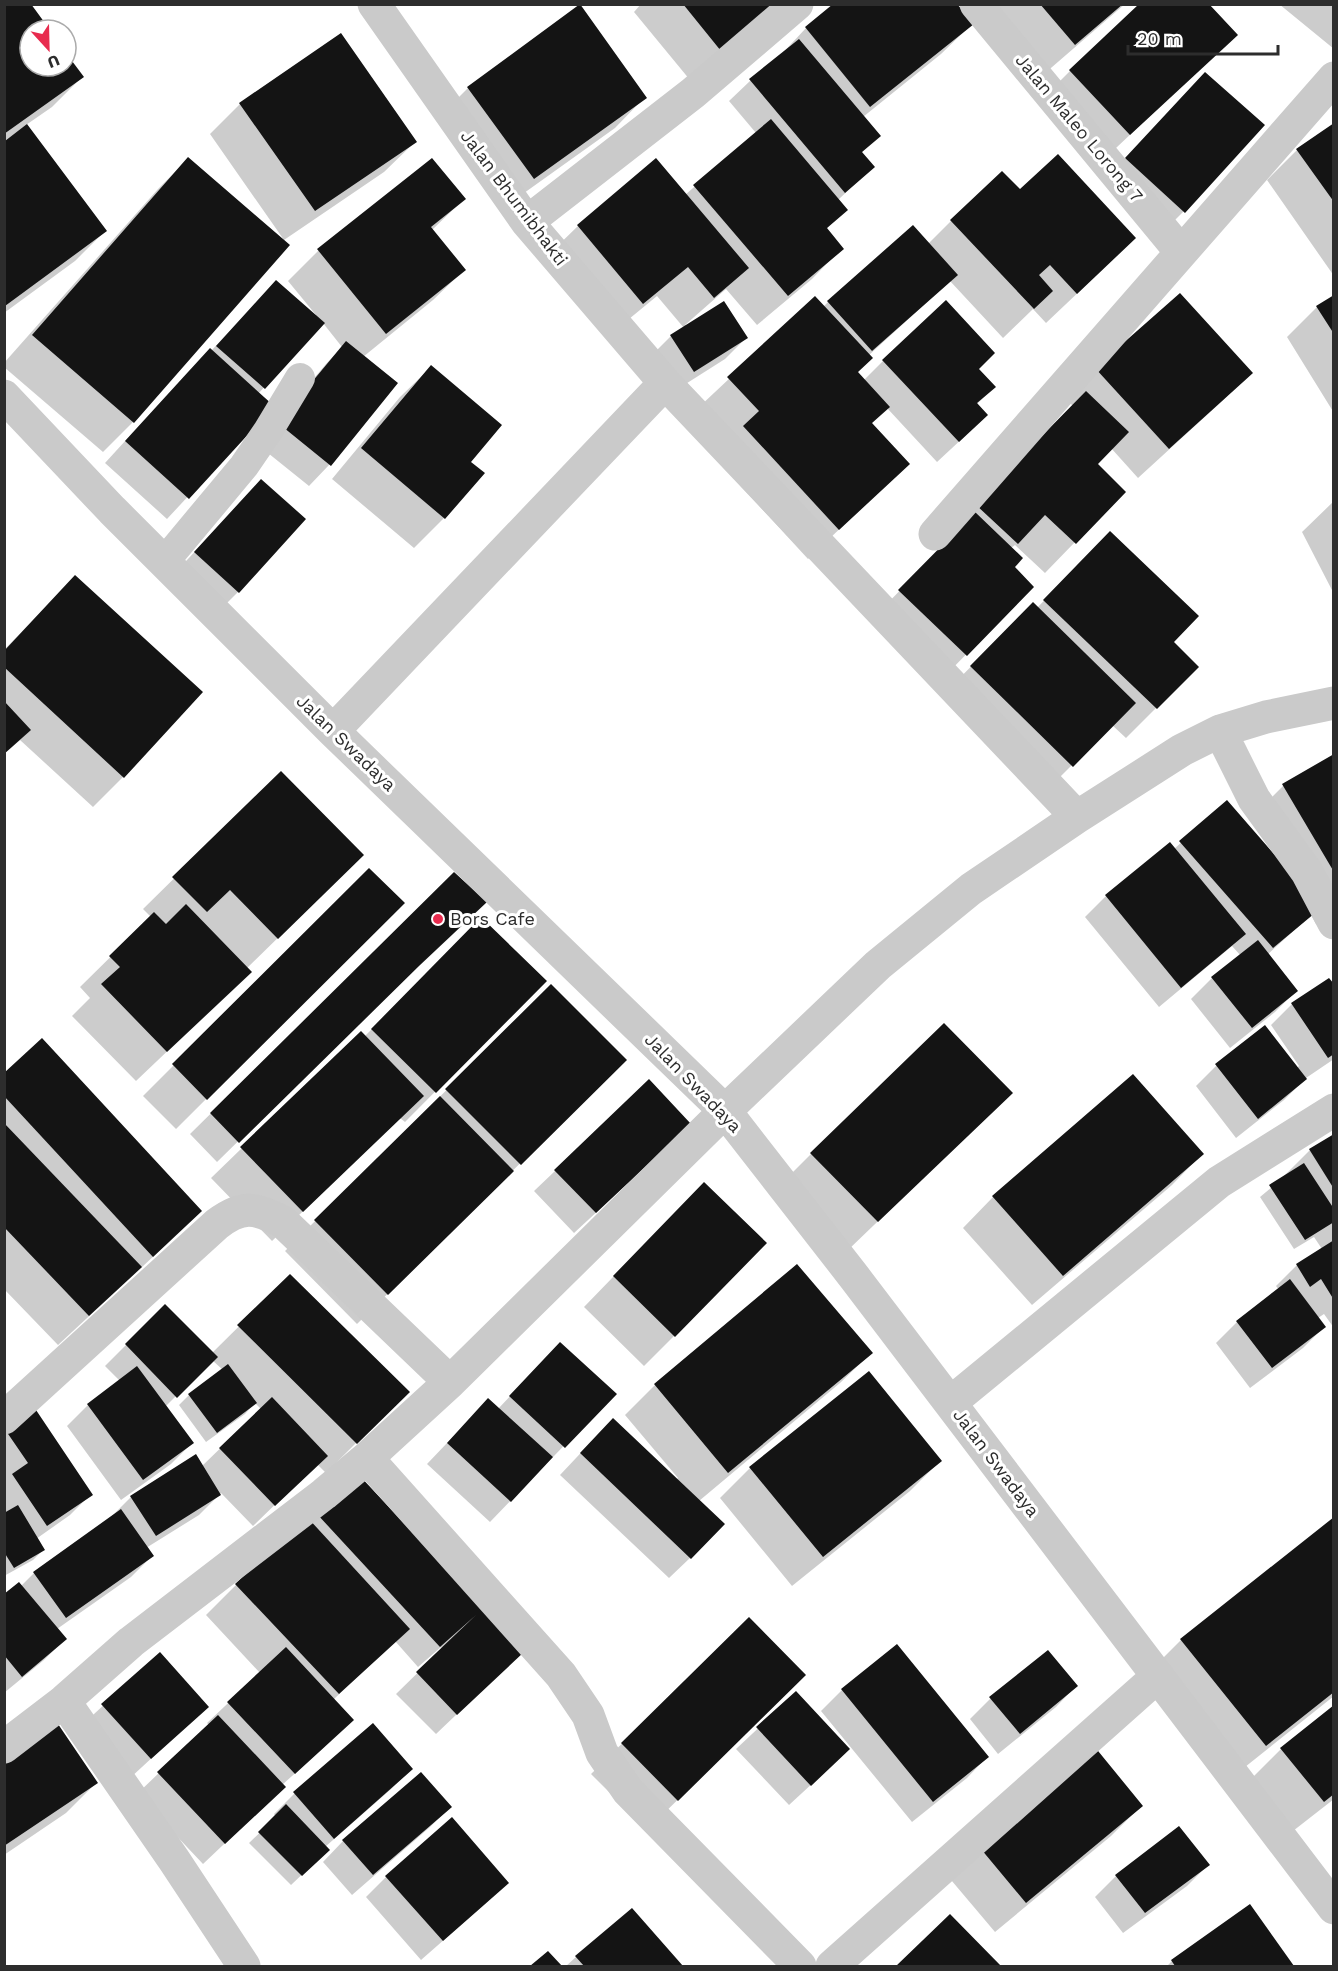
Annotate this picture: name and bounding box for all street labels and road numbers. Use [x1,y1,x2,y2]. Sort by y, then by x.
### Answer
street label: Jalan Maleo Lorong 7 [1011,49,1147,206]
street label: Jalan Bhumibhakti [457,126,572,270]
street label: Jalan Swadaya [292,690,400,795]
street label: Jalan Swadaya [641,1029,746,1137]
street label: Jalan Swadaya [949,1405,1044,1521]

